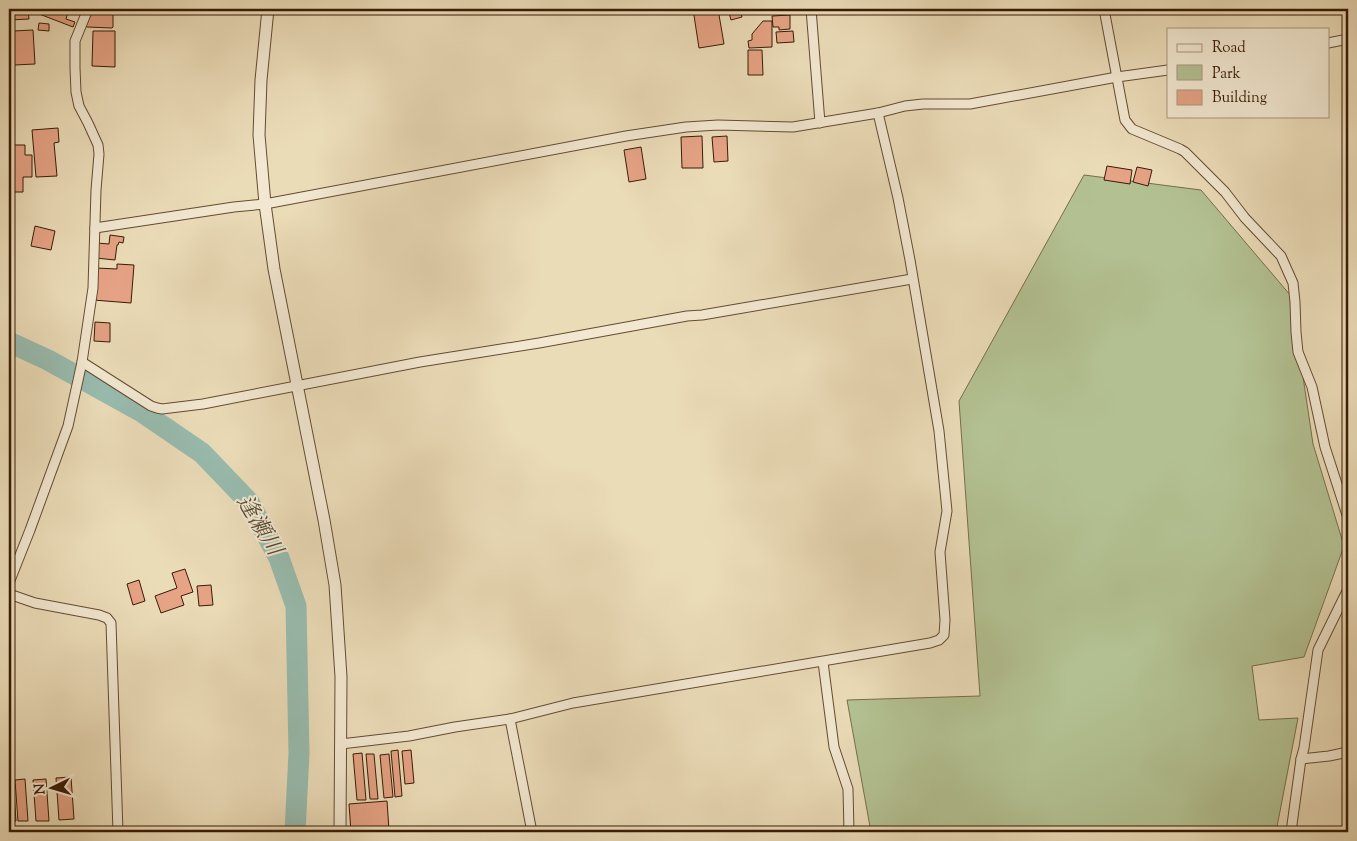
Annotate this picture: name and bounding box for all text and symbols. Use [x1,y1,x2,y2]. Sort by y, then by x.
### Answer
legend [1167,28,1330,118]
text: Road [1212,38,1246,59]
text: Park [1212,64,1241,85]
text: Building [1212,88,1267,109]
water label: 逢瀬川 [227,489,290,564]
north arrow [28,764,78,814]
text: N [31,783,51,795]

